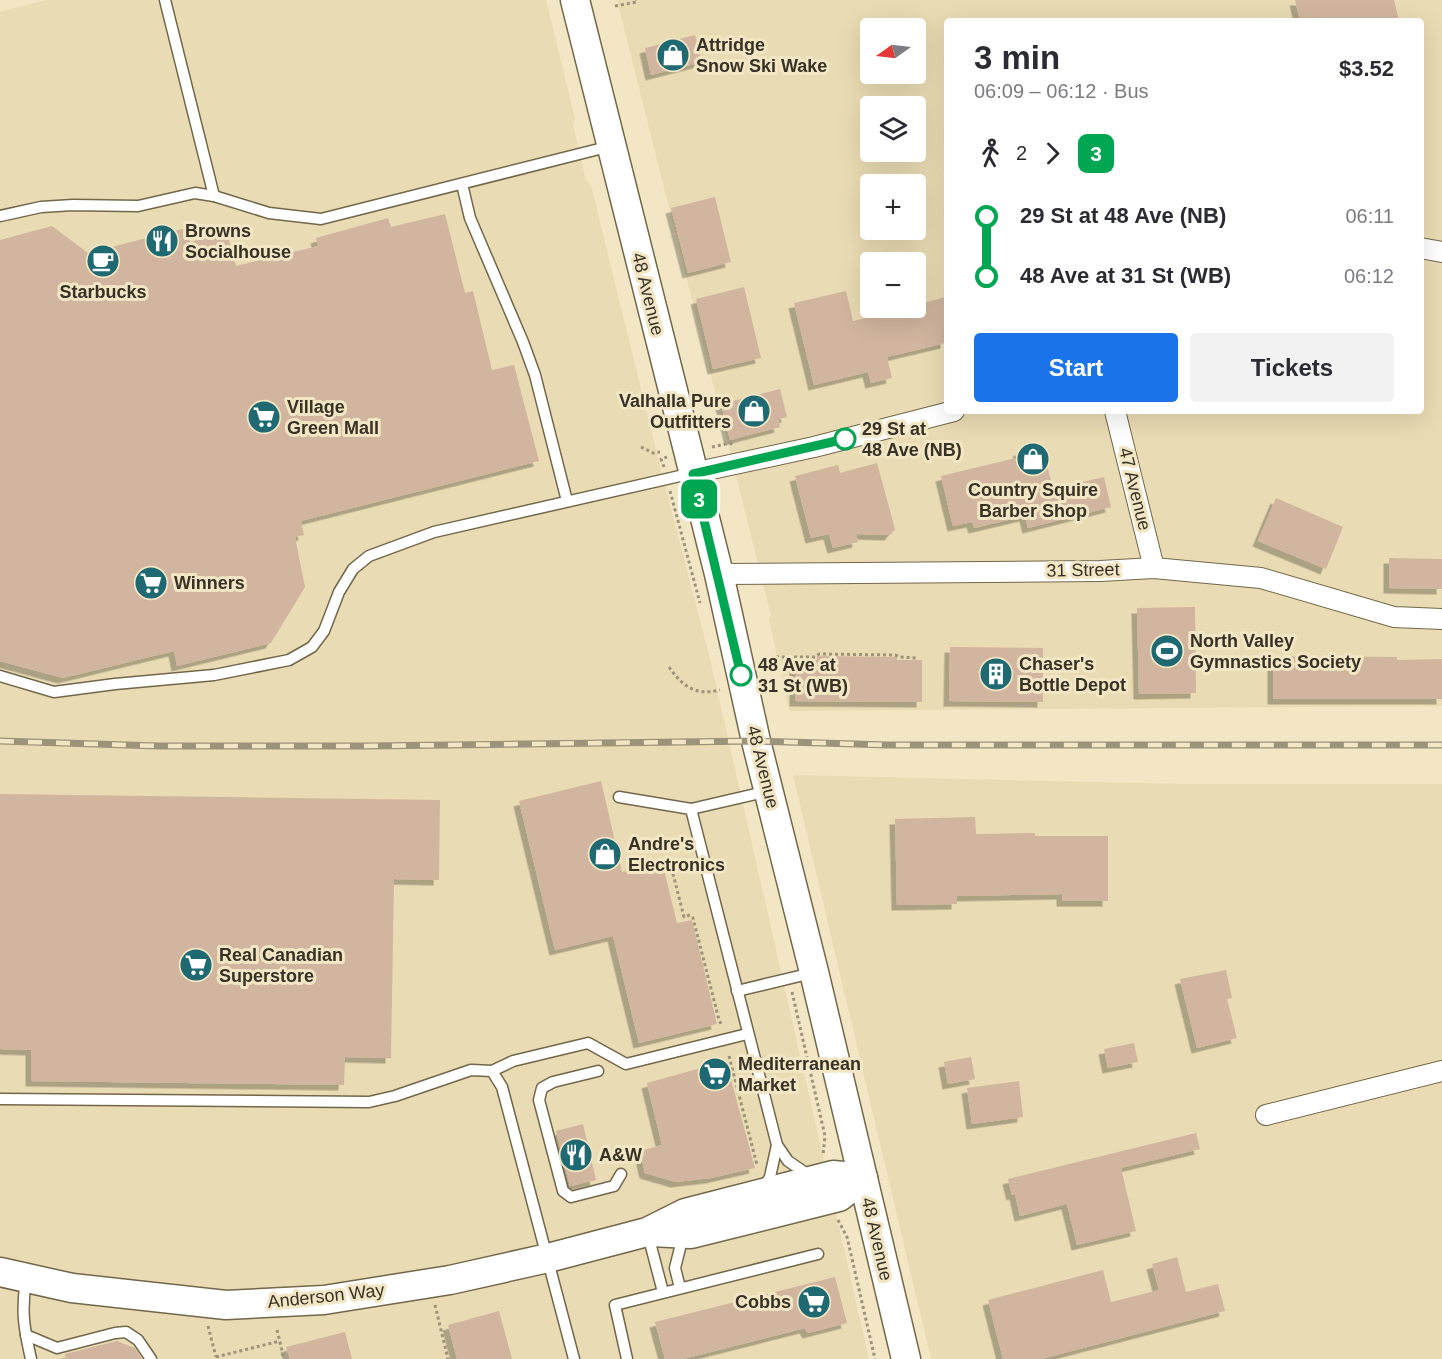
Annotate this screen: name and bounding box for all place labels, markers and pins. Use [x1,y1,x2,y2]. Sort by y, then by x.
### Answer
place label: Attridge Snow Ski Wake [696,35,827,76]
shop icon: Attridge Snow Ski Wake [655,37,691,73]
place label: Browns Socialhouse [185,221,291,262]
restaurant icon: Browns Socialhouse [144,223,180,259]
cafe icon: Starbucks [85,243,121,279]
place label: Starbucks [59,282,147,302]
place label: Valhalla Pure Outfitters [619,391,731,432]
shop icon: Valhalla Pure Outfitters [736,393,772,429]
place label: Village Green Mall [287,397,379,438]
supermarket icon: Village Green Mall [246,399,282,435]
place label: 29 St at 48 Ave (NB) [862,419,962,460]
marker: 29 St at 48 Ave (NB) [834,428,856,450]
shop icon: Country Squire Barber Shop [1015,441,1051,477]
place label: Country Squire Barber Shop [968,480,1098,521]
supermarket icon: Winners [133,565,169,601]
place label: Winners [174,573,245,593]
place label: North Valley Gymnastics Society [1190,631,1361,672]
sports icon: North Valley Gymnastics Society [1149,633,1185,669]
place label: Chaser's Bottle Depot [1019,654,1126,695]
place label: 48 Ave at 31 St (WB) [758,655,848,696]
building icon: Chaser's Bottle Depot [978,656,1014,692]
marker: 48 Ave at 31 St (WB) [730,664,752,686]
place label: Andre's Electronics [628,834,725,875]
shop icon: Andre's Electronics [587,836,623,872]
place label: Real Canadian Superstore [219,945,343,986]
supermarket icon: Real Canadian Superstore [178,947,214,983]
place label: Mediterranean Market [738,1054,861,1095]
supermarket icon: Mediterranean Market [697,1056,733,1092]
restaurant icon: A&W [558,1137,594,1173]
place label: A&W [599,1145,642,1165]
supermarket icon: Cobbs [796,1284,832,1320]
place label: Cobbs [735,1292,791,1312]

